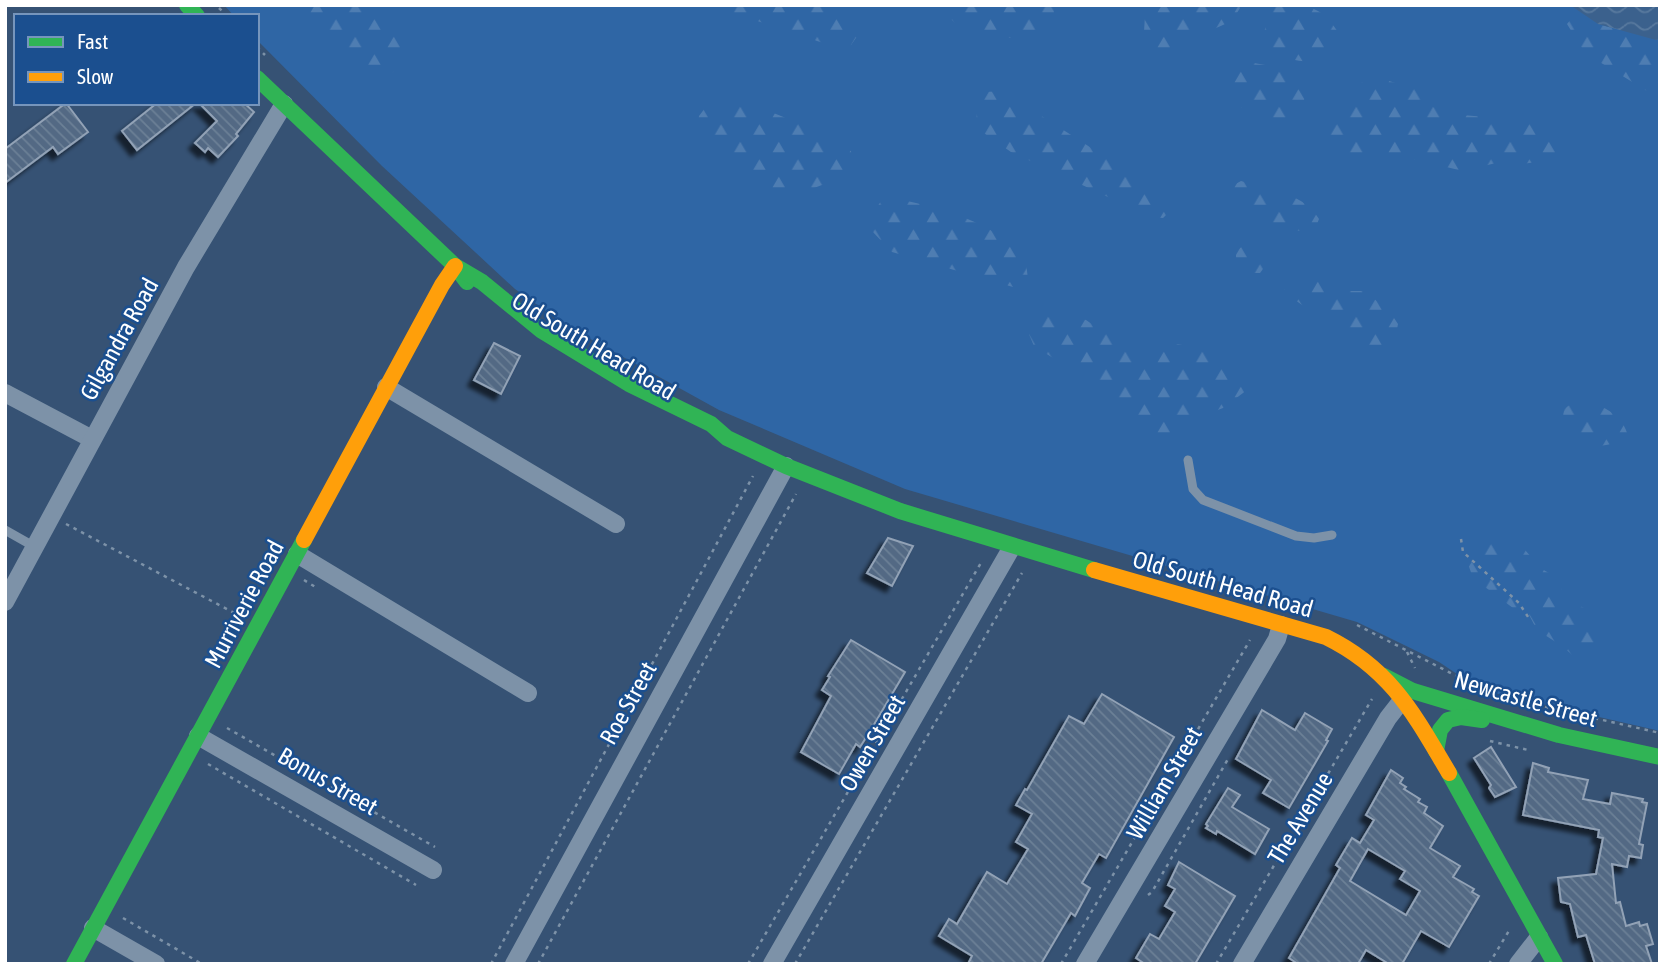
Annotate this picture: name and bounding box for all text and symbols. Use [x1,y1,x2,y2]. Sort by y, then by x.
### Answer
legend [14,14,259,105]
text: Fast [77,29,108,53]
text: Slow [77,64,114,88]
street label: Gilgandra Road [74,273,164,405]
street label: Old South Head Road [507,287,681,405]
street label: Murriverie Road [199,536,289,672]
street label: Old South Head Road [1130,545,1316,623]
street label: Roe Street [594,657,662,749]
street label: Newcastle Street [1451,666,1601,732]
street label: Owen Street [834,690,910,796]
street label: William Street [1121,722,1207,844]
street label: Bonus Street [273,742,383,820]
street label: The Avenue [1262,767,1338,869]

